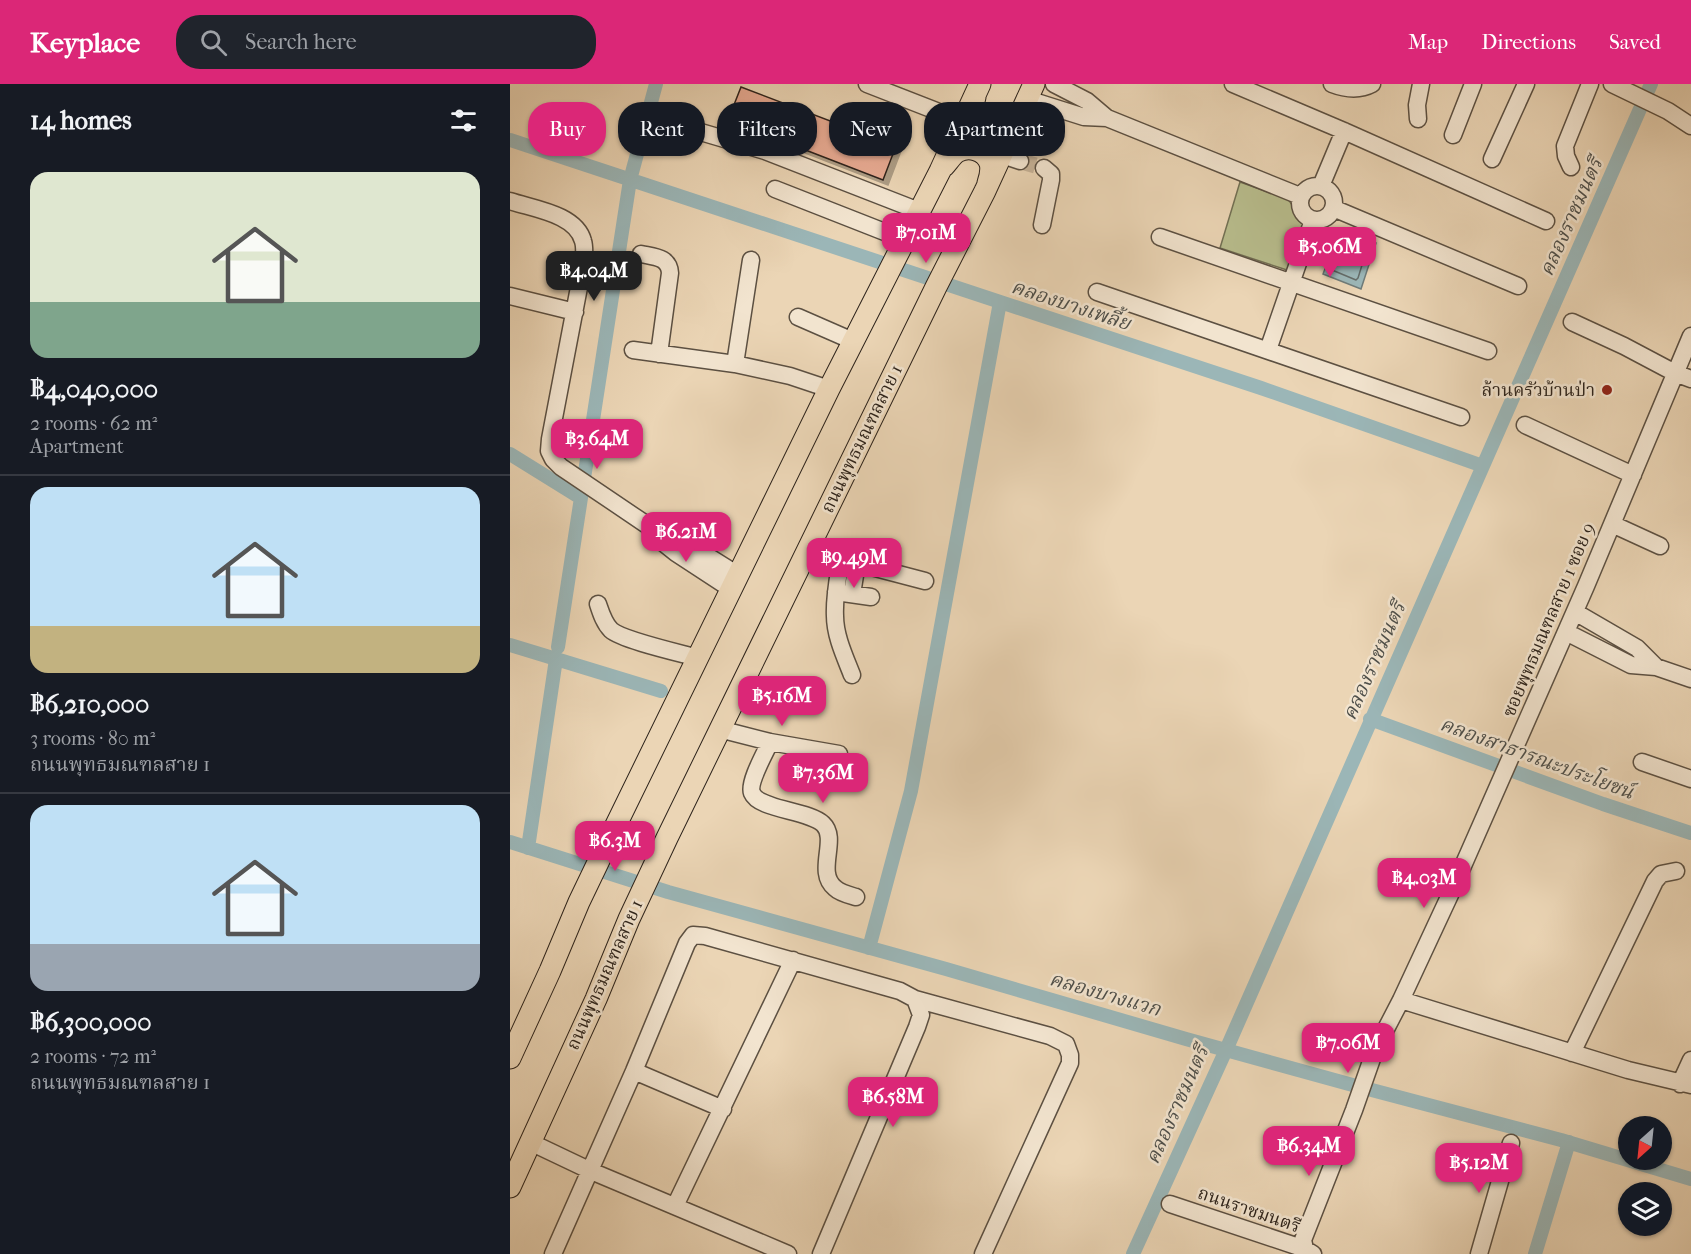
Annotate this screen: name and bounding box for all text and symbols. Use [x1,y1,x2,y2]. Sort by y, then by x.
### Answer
search box [176,15,596,69]
text: Keyplace [30,26,140,59]
icon: search [197,26,230,59]
text: Search here [245,29,357,55]
text: Map [1408,30,1448,54]
text: Directions [1481,30,1576,54]
text: Saved [1609,30,1661,54]
chip: Buy [528,102,606,156]
chip: Rent [618,102,705,156]
chip: Filters [717,102,817,156]
chip: New [829,102,912,156]
chip: Apartment [924,102,1065,156]
icon: filters [447,104,480,137]
text: 14 homes [30,105,132,136]
water label: คลองราชมนตรี [1535,151,1609,280]
icon: home [201,211,309,319]
pin: ฿7.01M [877,213,975,264]
text: ฿7.01M [896,221,956,244]
pin: ฿5.06M [1281,227,1379,278]
text: ฿5.06M [1298,235,1362,258]
pin: ฿4.04M [545,251,643,302]
text: ฿4.04M [560,259,628,282]
water label: คลองบางเพลี้ย [1009,271,1136,335]
street label: ถนนพุทธมณฑลสาย 1 [817,362,908,517]
text: ฿4,040,000 [30,374,158,405]
place label: ล้านครัวบ้านป่า [1482,380,1595,401]
marker: ล้านครัวบ้านป่า [1600,383,1614,397]
text: 2 rooms · 62 m² [30,412,157,435]
pin: ฿3.64M [548,419,646,470]
text: ฿3.64M [565,427,629,450]
text: Apartment [30,435,124,458]
pin: ฿6.21M [637,512,735,563]
text: ฿6.21M [655,520,717,543]
street label: ซอยพุทธมณฑลสาย 1 ซอย 9 [1499,520,1600,721]
icon: home [201,526,309,634]
pin: ฿9.49M [805,538,903,589]
text: ฿9.49M [821,546,887,569]
water label: คลองราชมนตรี [1338,595,1412,724]
pin: ฿5.16M [733,676,831,727]
text: ฿5.16M [752,684,812,707]
text: ฿6,210,000 [30,689,149,720]
water label: คลองสาธารณะประโยชน์ [1437,709,1641,805]
text: 3 rooms · 80 m² [30,727,155,750]
text: ถนนพุทธมณฑลสาย 1 [30,753,210,776]
pin: ฿7.36M [774,753,872,804]
text: ฿7.36M [792,761,854,784]
pin: ฿6.3M [573,821,657,872]
text: ฿6.3M [589,829,641,852]
icon: home [201,844,309,952]
pin: ฿4.03M [1375,858,1473,909]
text: ฿4.03M [1392,866,1456,889]
street label: ถนนพุทธมณฑลสาย 1 [562,897,648,1054]
water label: คลองบางแวก [1047,967,1164,1021]
text: ฿6,300,000 [30,1007,152,1038]
pin: ฿7.06M [1299,1023,1397,1074]
text: ฿7.06M [1316,1031,1380,1054]
water label: คลองราชมนตรี [1141,1039,1215,1168]
text: 2 rooms · 72 m² [30,1045,156,1068]
text: ถนนพุทธมณฑลสาย 1 [30,1071,210,1094]
pin: ฿6.58M [844,1077,942,1128]
text: ฿6.58M [862,1085,924,1108]
north arrow [1618,1116,1672,1170]
map controls [1618,1116,1672,1236]
pin: ฿6.34M [1260,1126,1358,1177]
text: ฿6.34M [1277,1134,1341,1157]
pin: ฿5.12M [1430,1143,1528,1194]
text: ฿5.12M [1449,1151,1509,1174]
button: layers [1618,1182,1672,1236]
street label: ถนนราชมนตรี [1195,1183,1303,1237]

